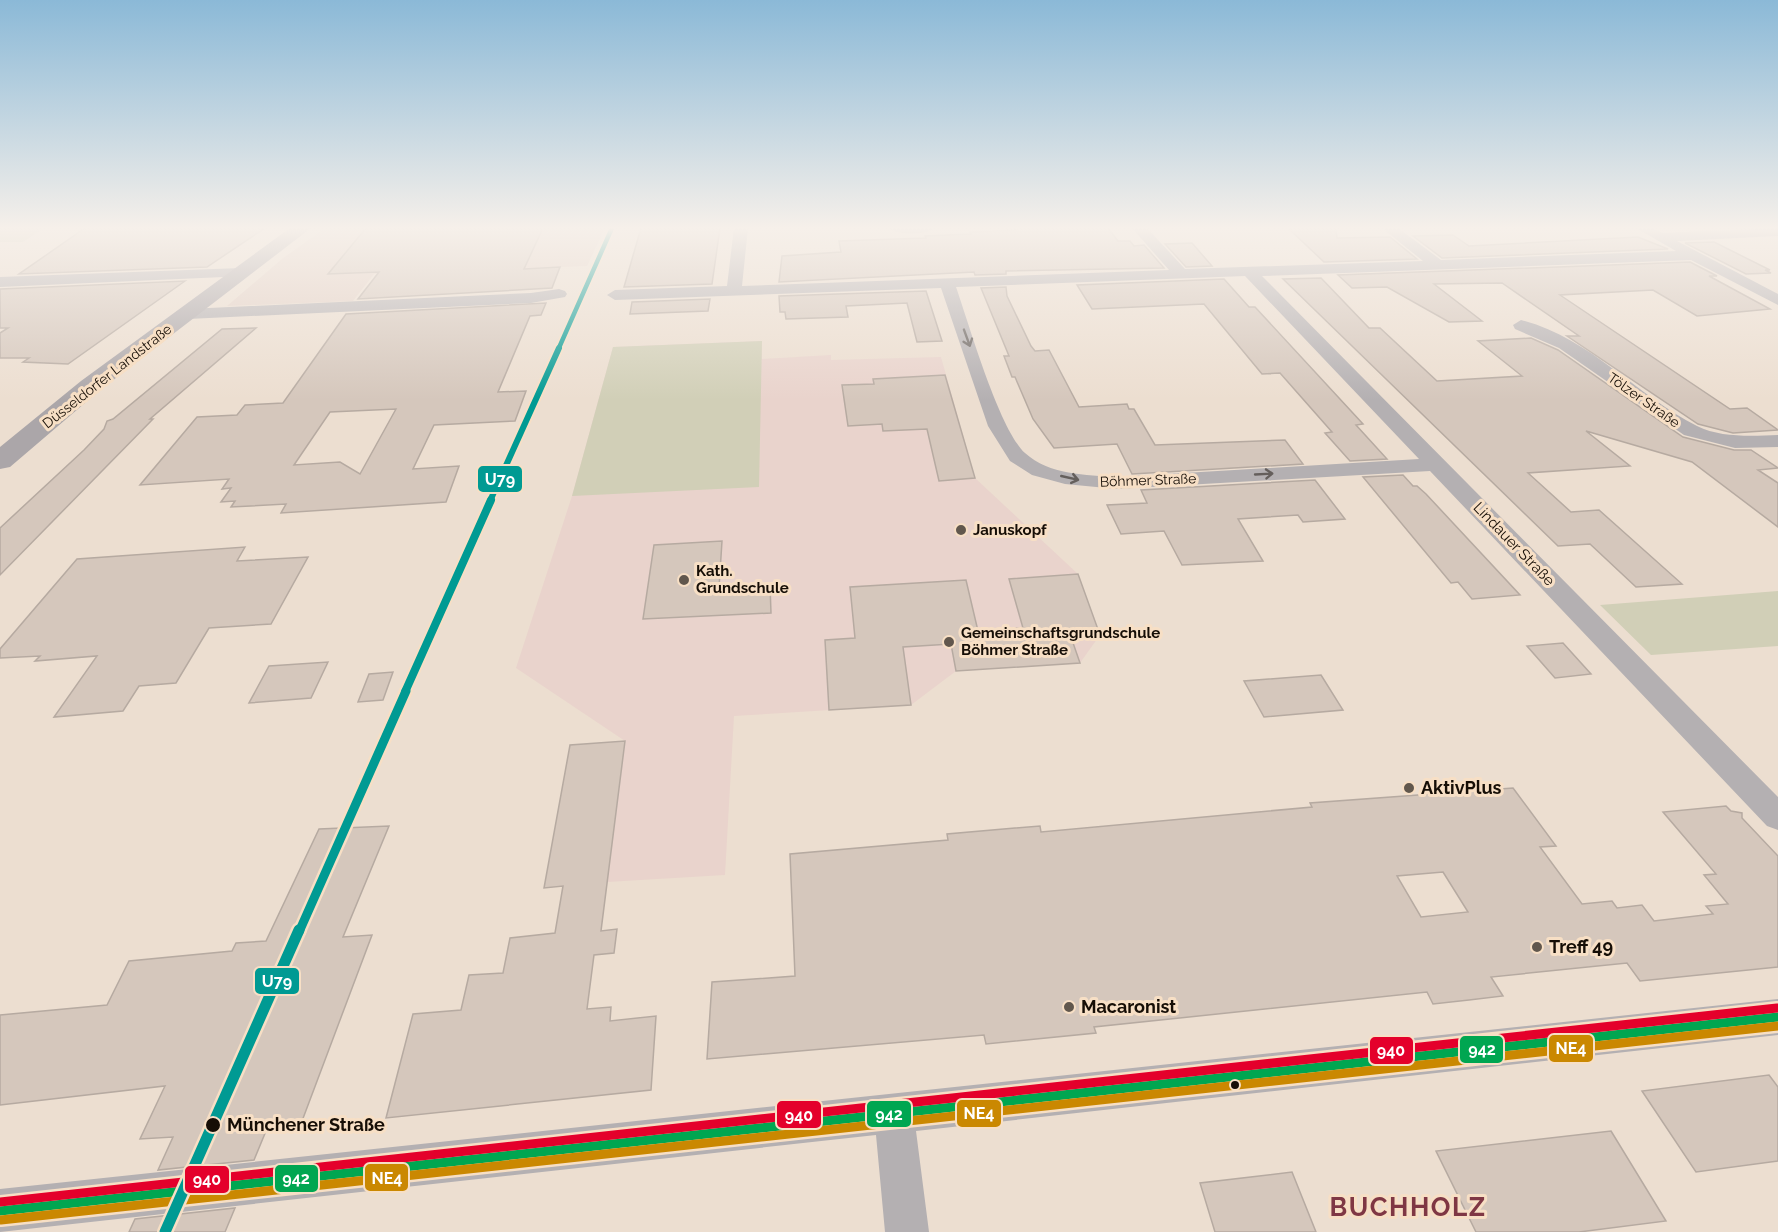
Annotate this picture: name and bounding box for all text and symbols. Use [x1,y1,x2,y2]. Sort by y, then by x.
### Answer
street label: Düsseldorfer Landstraße [39,321,175,431]
one-way arrow [962,328,973,347]
street label: Tölzer Straße [1605,369,1683,431]
line badge: U79 [477,465,523,493]
one-way arrow [1253,469,1273,480]
text: U79 [485,470,515,489]
street label: Böhmer Straße [1099,470,1197,490]
one-way arrow [1060,473,1079,485]
street label: Lindauer Straße [1470,498,1559,590]
place label: Januskopf [973,521,1047,539]
marker: Januskopf [954,523,968,537]
place label: Kath. Grundschule [696,562,789,597]
marker: Kath. Grundschule [677,573,691,587]
place label: Gemeinschaftsgrundschule Böhmer Straße [961,624,1160,659]
marker: Gemeinschaftsgrundschule Böhmer Straße [942,635,956,649]
place label: AktivPlus [1421,777,1502,798]
marker: AktivPlus [1402,781,1416,795]
place label: Treff 49 [1549,936,1613,957]
marker: Treff 49 [1530,940,1544,954]
line badge: U79 [254,967,300,995]
text: U79 [262,972,292,991]
place label: Macaronist [1081,996,1176,1017]
marker: Macaronist [1062,1000,1076,1014]
line badge: NE4 [1548,1034,1594,1063]
line badge: 942 [1459,1035,1504,1064]
line badge: 940 [1369,1036,1414,1065]
text: NE4 [1556,1039,1586,1058]
text: 942 [1468,1040,1496,1059]
text: 940 [1377,1041,1405,1060]
unlabelled marker [1229,1079,1241,1091]
line badge: NE4 [956,1099,1002,1128]
line badge: 940 [776,1100,822,1129]
line badge: 942 [866,1100,912,1128]
text: NE4 [964,1104,994,1123]
text: 942 [875,1105,903,1124]
text: 940 [785,1106,813,1125]
place label: Münchener Straße [227,1114,385,1135]
marker: Münchener Straße [204,1116,222,1134]
line badge: NE4 [364,1163,409,1192]
line badge: 942 [274,1164,319,1193]
line badge: 940 [184,1165,230,1194]
text: 942 [282,1169,310,1188]
text: NE4 [372,1169,402,1188]
text: 940 [193,1170,221,1189]
district label: BUCHHOLZ [1330,1192,1486,1222]

